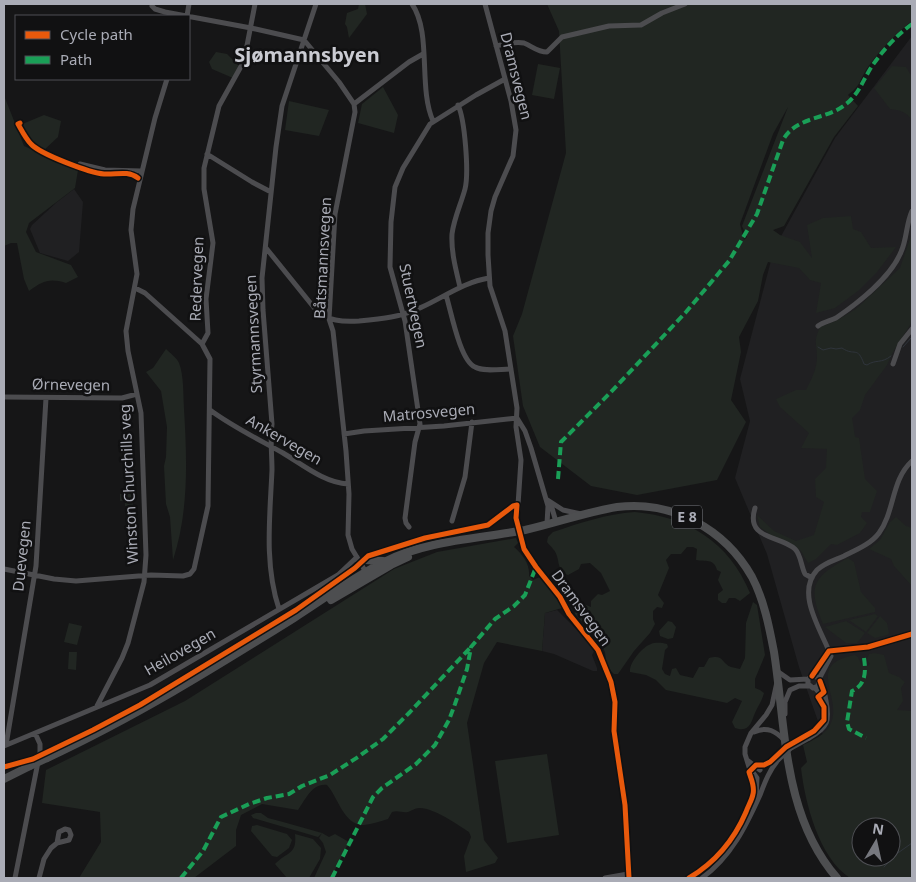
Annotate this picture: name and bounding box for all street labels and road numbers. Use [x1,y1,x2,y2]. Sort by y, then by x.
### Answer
street label: Dramsvegen [496,30,538,122]
street label: Båtsmannsvegen [309,197,335,319]
street label: Redervegen [185,236,207,322]
street label: Stuertvegen [395,262,433,350]
street label: Styrmannsvegen [240,274,266,394]
street label: Ørnevegen [32,373,110,395]
street label: Matrosvegen [382,398,476,426]
street label: Winston Churchills veg [114,403,142,565]
street label: Ankervegen [243,409,326,469]
road number: E 8 [672,506,702,528]
street label: Duevegen [7,519,35,592]
street label: Dramsvegen [547,565,616,649]
street label: Heilovegen [140,623,219,680]

